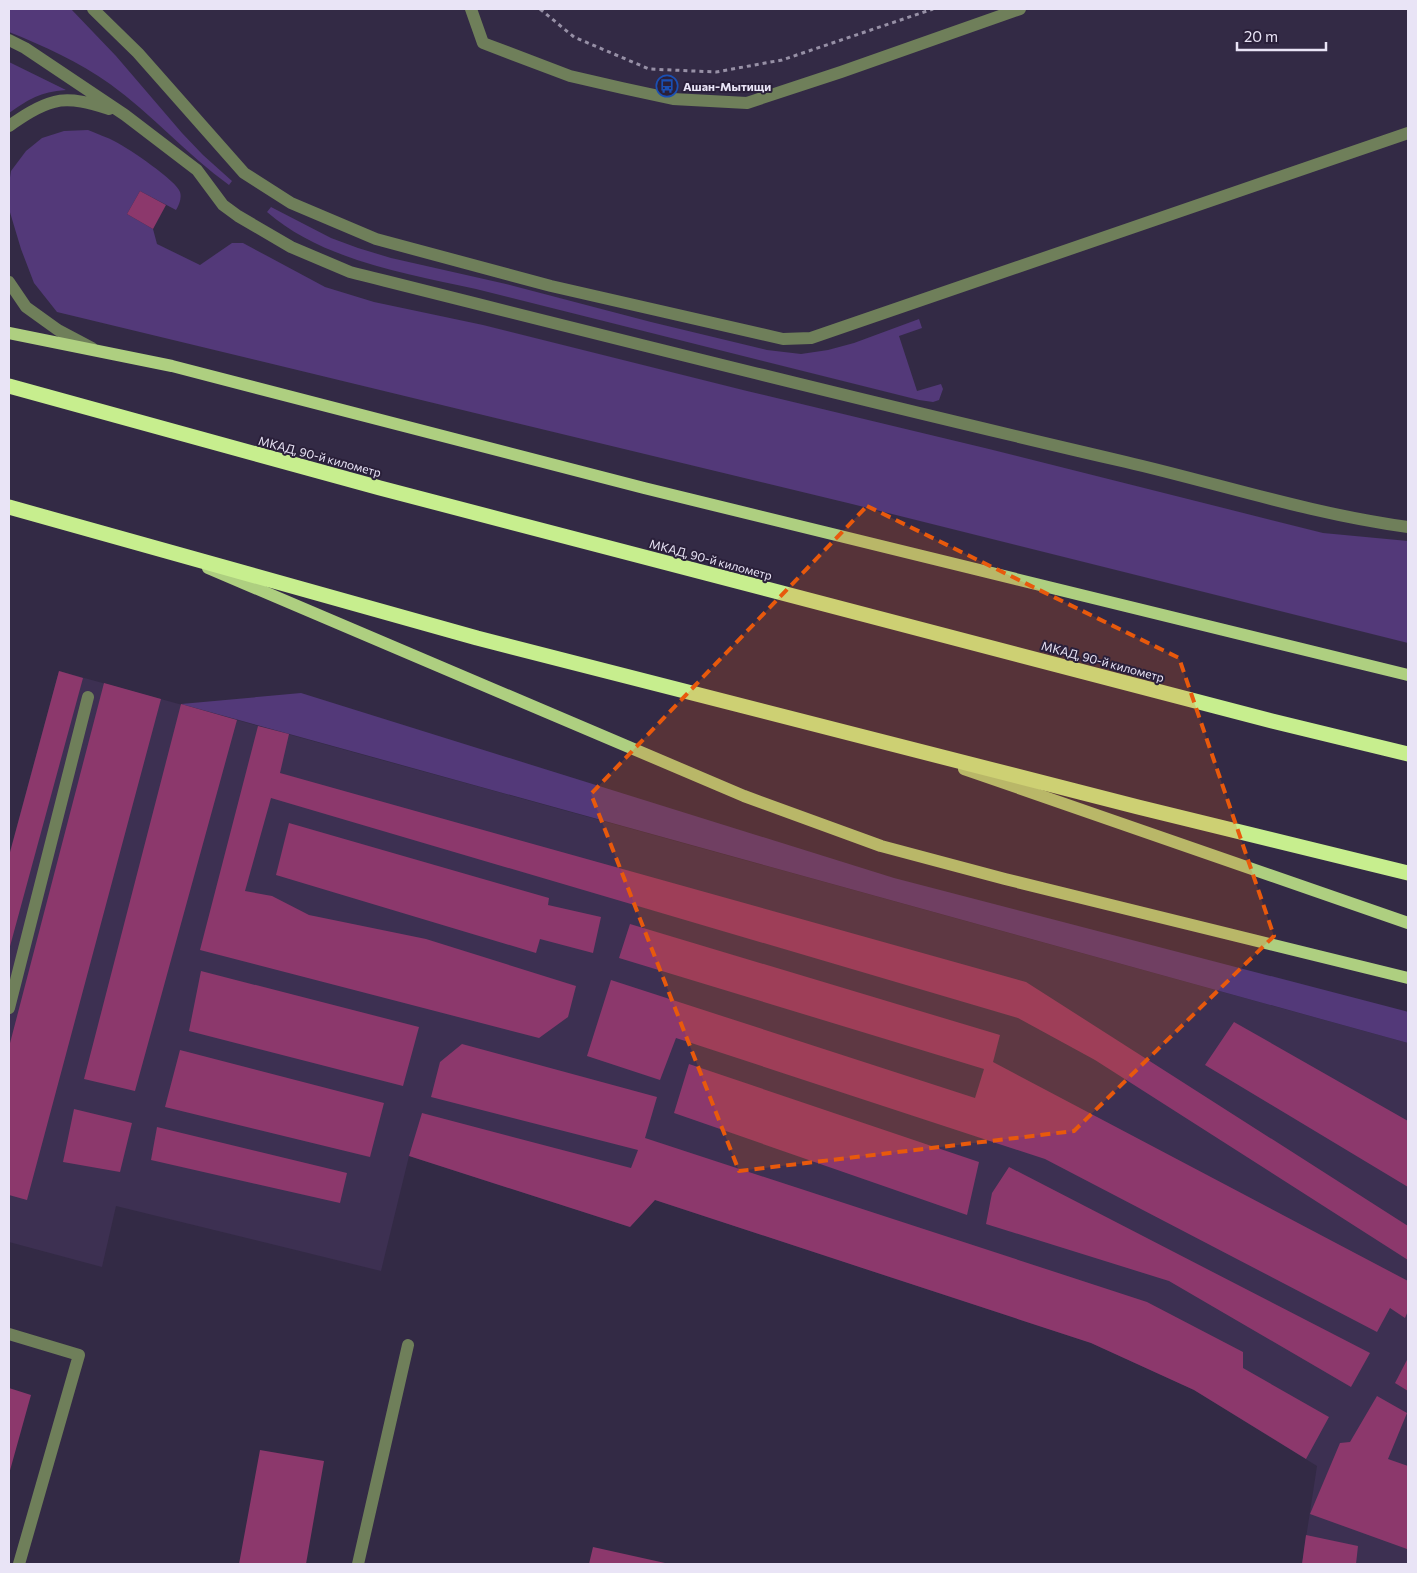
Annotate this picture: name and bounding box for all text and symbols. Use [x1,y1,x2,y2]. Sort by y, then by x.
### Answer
scale bar [1237,20,1326,52]
text: 20 m [1244,27,1278,45]
bus stop icon: Ашан-Мытищи [655,74,679,98]
place label: Ашан-Мытищи [683,79,771,93]
street label: МКАД, 90-й километр [257,433,383,479]
street label: МКАД, 90-й километр [648,536,774,582]
street label: МКАД, 90-й километр [1040,638,1166,684]

